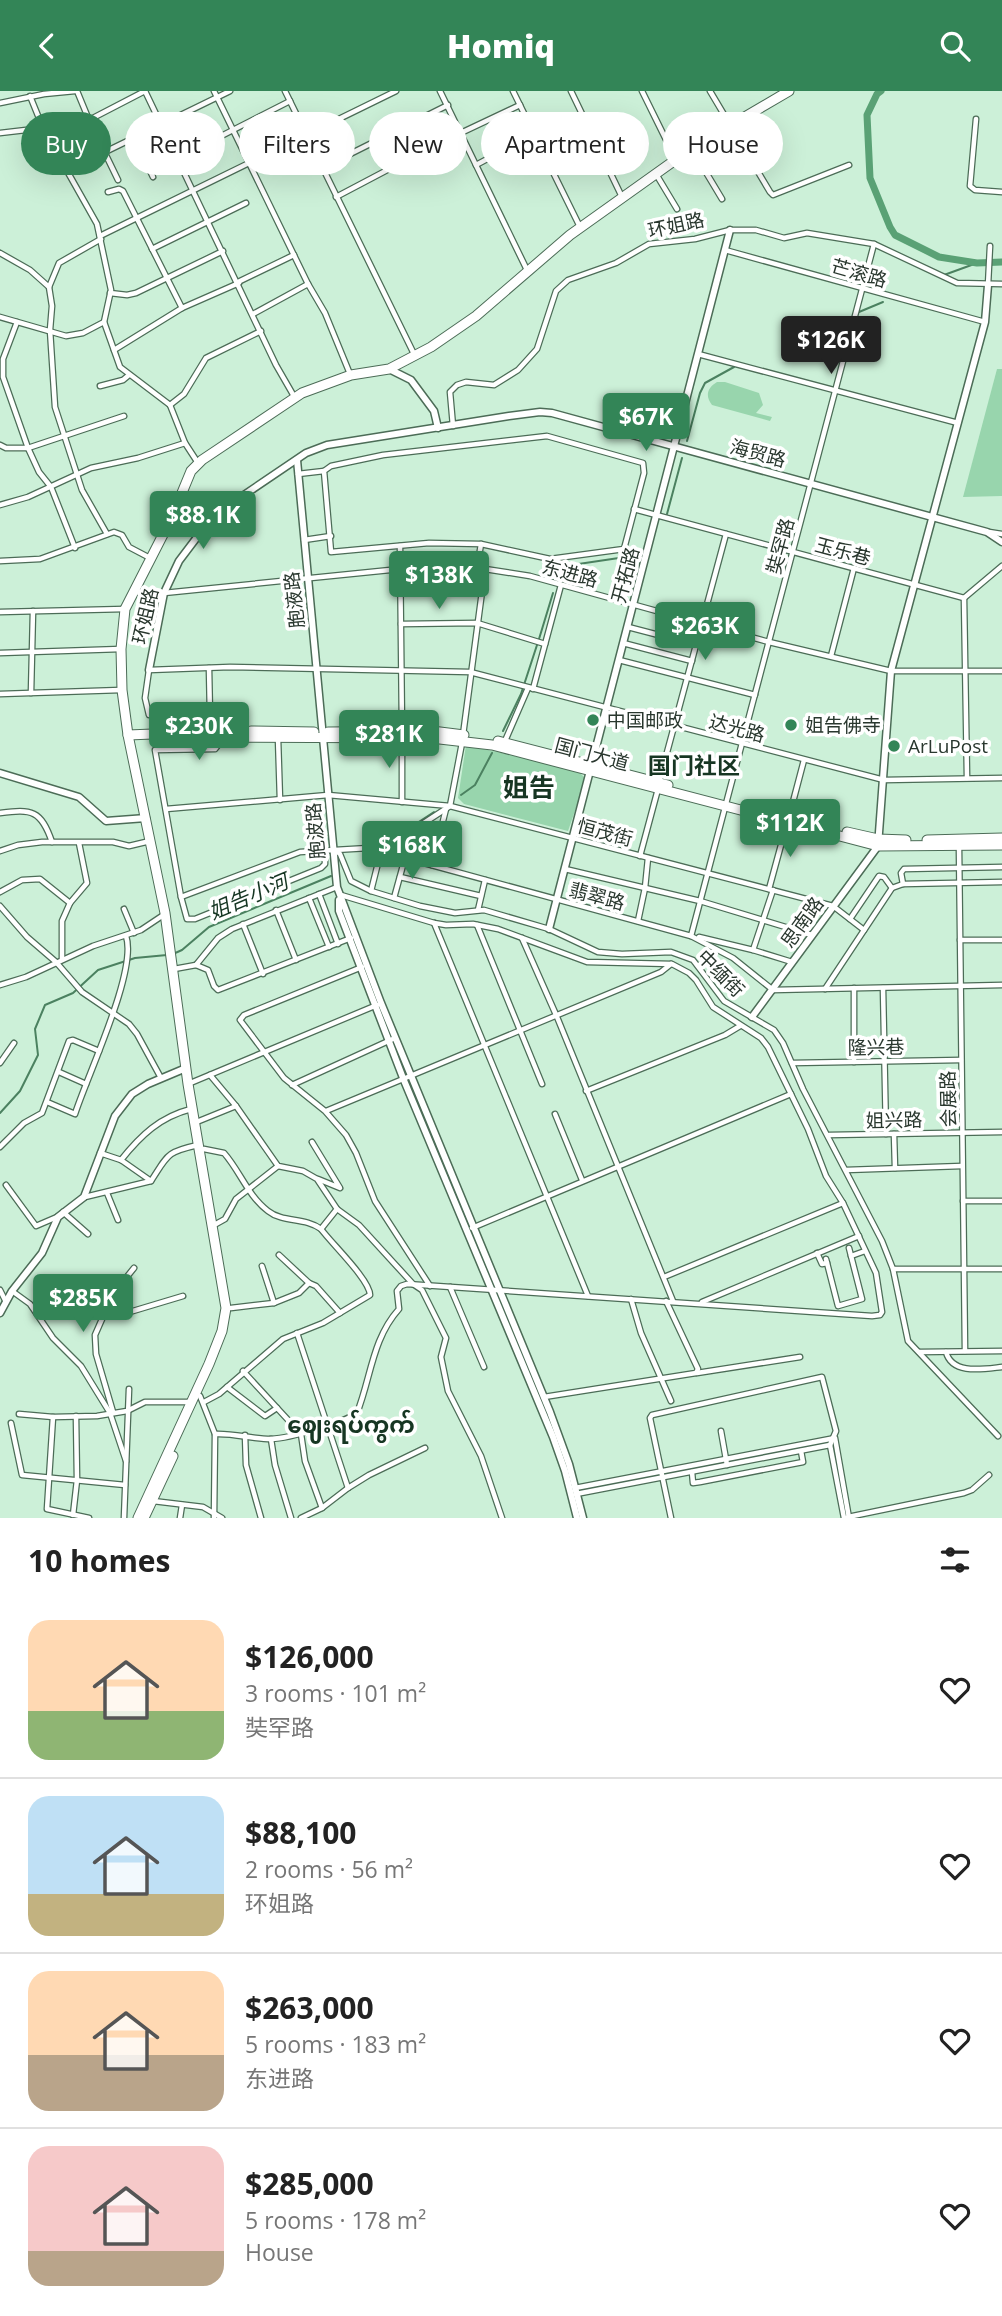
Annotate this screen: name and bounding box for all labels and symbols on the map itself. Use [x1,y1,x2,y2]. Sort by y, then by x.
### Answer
street label: 环姐路 [645,206,707,244]
street label: 芒滚路 [828,253,890,293]
pin: $126K [782,317,880,376]
pin: $67K [605,393,687,453]
street label: 海贸路 [727,433,789,473]
pin: $88.1K [146,491,260,551]
street label: 奘罕路 [760,515,800,577]
street label: 玉乐巷 [812,531,874,571]
street label: 开拓路 [605,544,645,606]
pin: $138K [390,552,488,611]
street label: 东进路 [539,553,601,593]
street label: 胞液路 [278,570,310,630]
street label: 环姐路 [126,585,164,647]
pin: $263K [656,603,754,662]
pin: $230K [150,703,248,762]
place label: 中国邮政 [607,707,683,733]
street label: 达光路 [706,708,768,748]
pin: $281K [340,711,438,770]
marker: 中国邮政 [585,712,601,728]
place label: 姐告佛寺 [805,712,881,738]
marker: 姐告佛寺 [783,717,799,733]
street label: 国门大道 [552,732,632,776]
place label: ArLuPost [908,733,988,759]
marker: ArLuPost [886,738,902,754]
district label: 国门社区 [648,749,740,781]
district label: 姐告 [503,769,555,805]
pin: $112K [741,799,839,859]
street label: 胞波路 [300,801,330,861]
street label: 恒茂街 [574,812,636,852]
pin: $168K [363,821,461,881]
water label: 姐告小河 [204,865,296,925]
street label: 翡翠路 [566,876,628,916]
street label: 思南路 [775,891,829,953]
street label: 中缅街 [692,944,750,1002]
street label: 隆兴巷 [847,1034,905,1060]
street label: 会展路 [935,1070,961,1128]
street label: 姐兴路 [865,1107,923,1133]
pin: $285K [34,1275,132,1334]
district label: ဈေးရပ်ကွက် [287,1408,415,1444]

